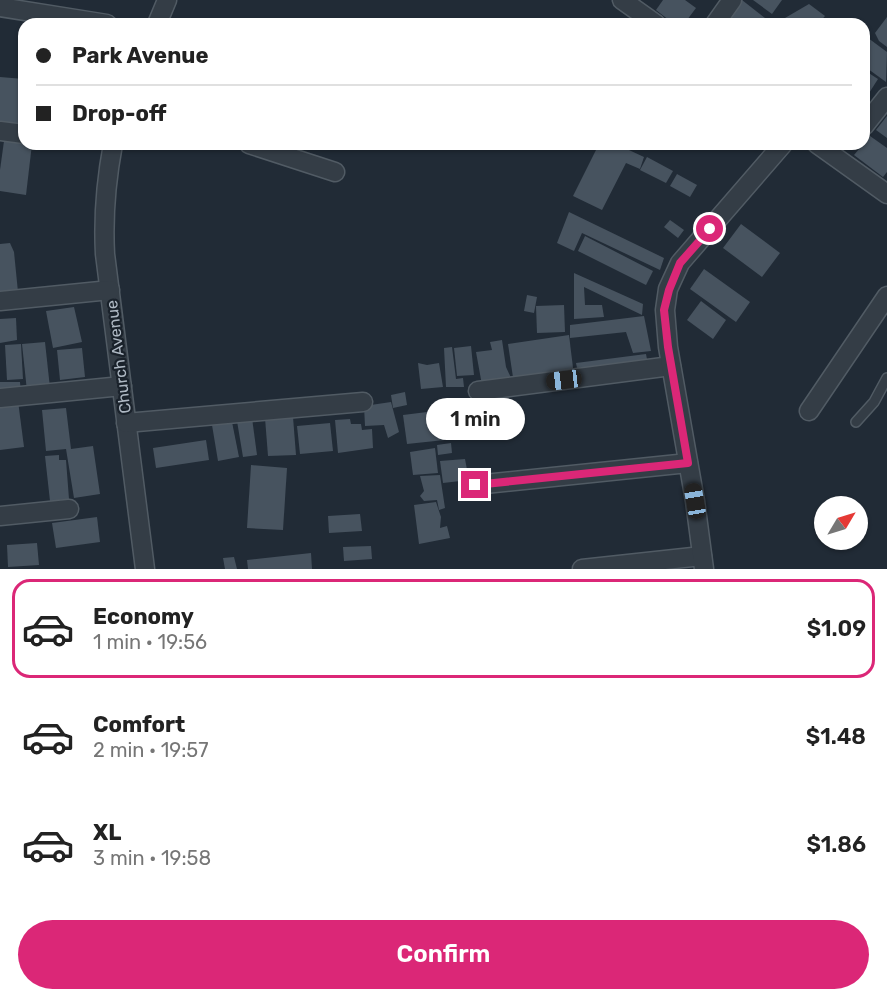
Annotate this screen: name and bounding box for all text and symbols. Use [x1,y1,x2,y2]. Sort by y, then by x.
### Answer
text: Park Avenue [72,42,208,69]
text: Drop-off [72,100,167,127]
route start [696,215,723,242]
street label: Church Avenue [102,299,135,415]
car [545,369,583,391]
callout: 1 min [426,398,524,440]
text: 1 min [450,407,501,431]
route end [461,471,488,498]
car [683,482,707,520]
north arrow [814,496,868,550]
map controls [814,496,868,550]
icon: car [21,602,75,656]
text: Economy [93,603,194,630]
text: $1.09 [807,615,866,642]
text: 1 min · 19:56 [93,630,207,654]
icon: car [21,710,75,764]
text: Comfort [93,711,185,738]
text: $1.48 [806,723,866,750]
text: 2 min · 19:57 [93,738,208,762]
icon: car [21,818,75,872]
text: XL [93,819,121,846]
text: $1.86 [806,831,866,858]
text: 3 min · 19:58 [93,846,211,870]
button: Confirm [18,920,869,989]

